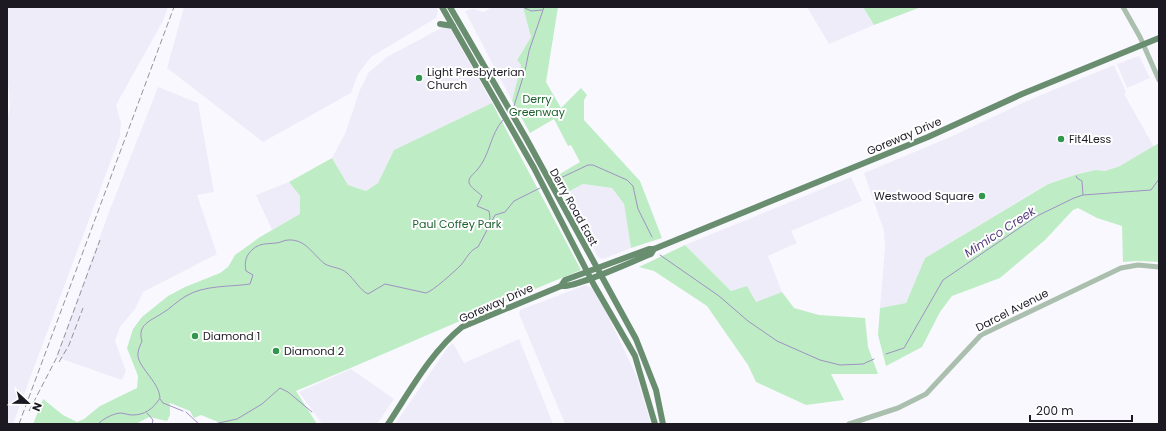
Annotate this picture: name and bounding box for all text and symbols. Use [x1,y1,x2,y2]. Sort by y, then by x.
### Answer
place label: Light Presbyterian Church [427,64,525,93]
marker: Light Presbyterian Church [414,73,424,83]
park label: Derry Greenway [509,91,566,120]
street label: Goreway Drive [864,113,944,159]
place label: Fit4Less [1069,131,1111,147]
marker: Fit4Less [1056,134,1066,144]
street label: Derry Road East [546,165,602,249]
place label: Westwood Square [874,188,974,204]
marker: Westwood Square [977,191,987,201]
water label: Mimico Creek [961,202,1039,261]
park label: Paul Coffey Park [413,216,502,232]
street label: Goreway Drive [456,279,536,327]
street label: Darcel Avenue [973,285,1051,335]
place label: Diamond 1 [203,328,260,344]
marker: Diamond 1 [190,331,200,341]
place label: Diamond 2 [284,343,344,359]
marker: Diamond 2 [271,346,281,356]
north arrow [8,383,48,423]
scale bar [1030,397,1132,423]
text: N [28,400,46,414]
text: 200 m [1036,402,1074,419]

